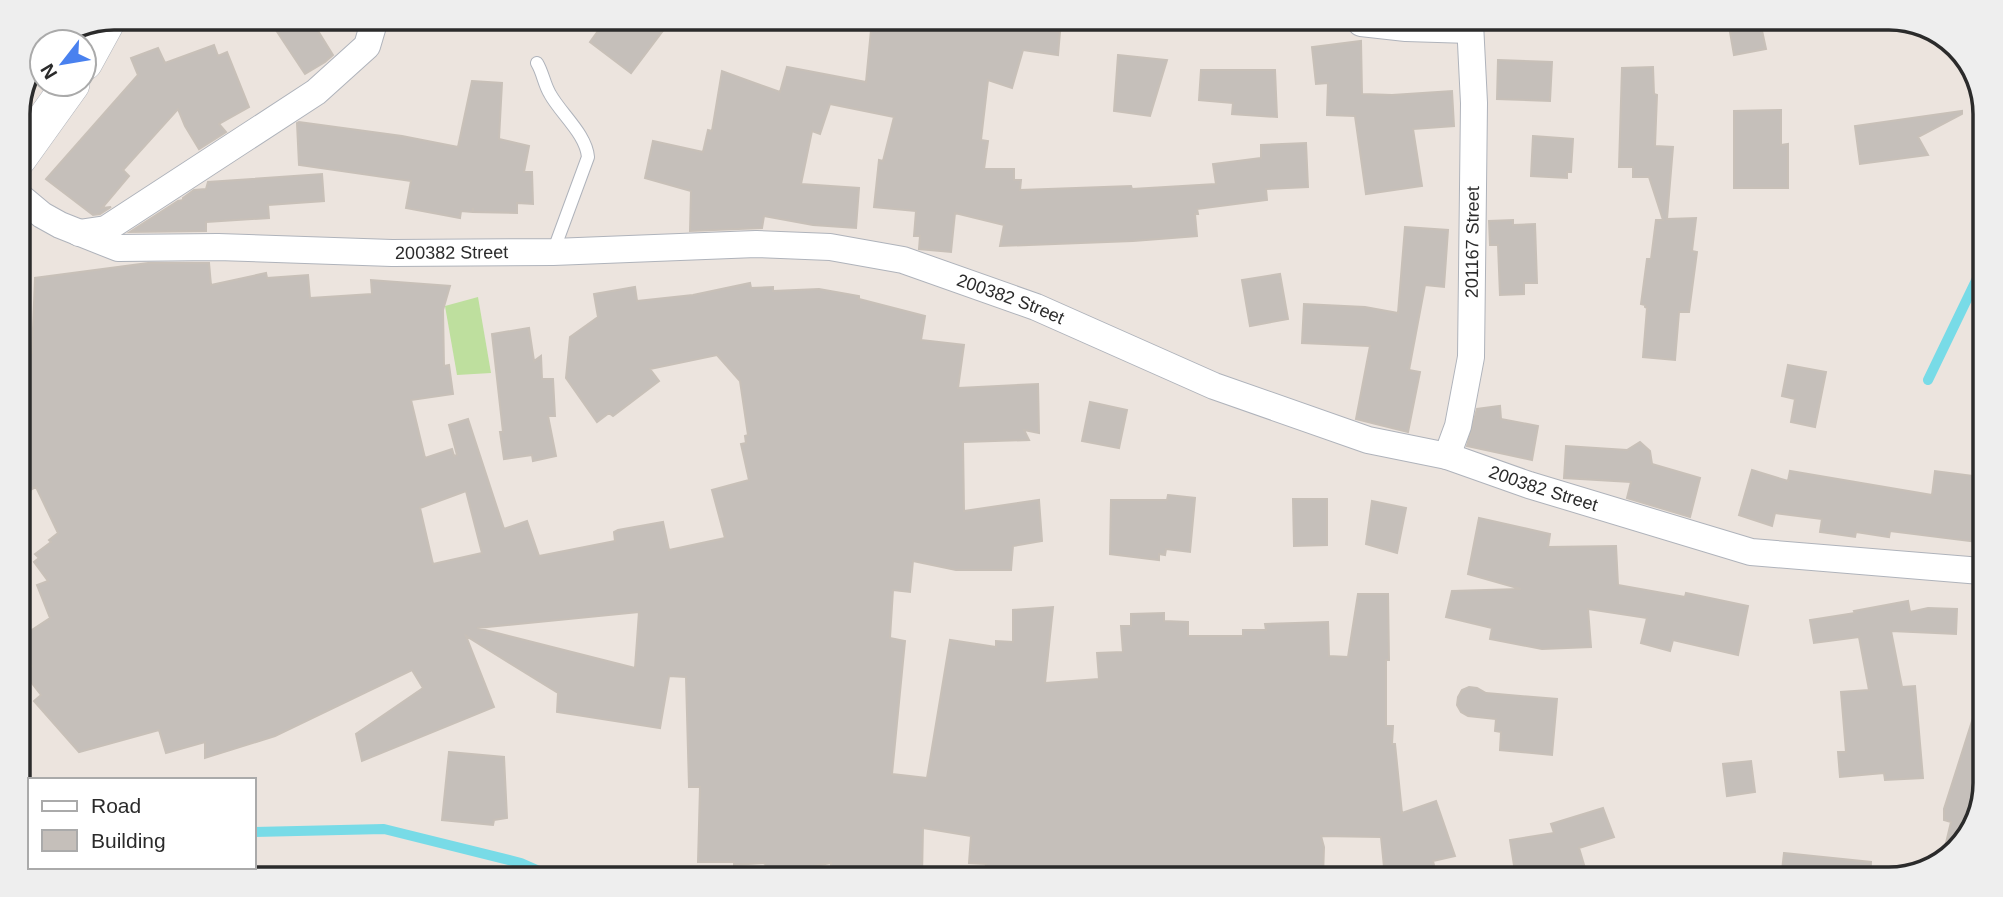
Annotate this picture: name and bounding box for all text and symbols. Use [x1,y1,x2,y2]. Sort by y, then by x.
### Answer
north arrow [28,28,98,98]
text: N [36,60,61,83]
street label: 201167 Street [1462,186,1483,298]
street label: 200382 Street [395,242,508,263]
street label: 200382 Street [954,270,1067,328]
street label: 200382 Street [1486,462,1600,515]
legend [28,778,256,869]
text: Road [91,794,141,817]
text: Building [91,829,166,852]

